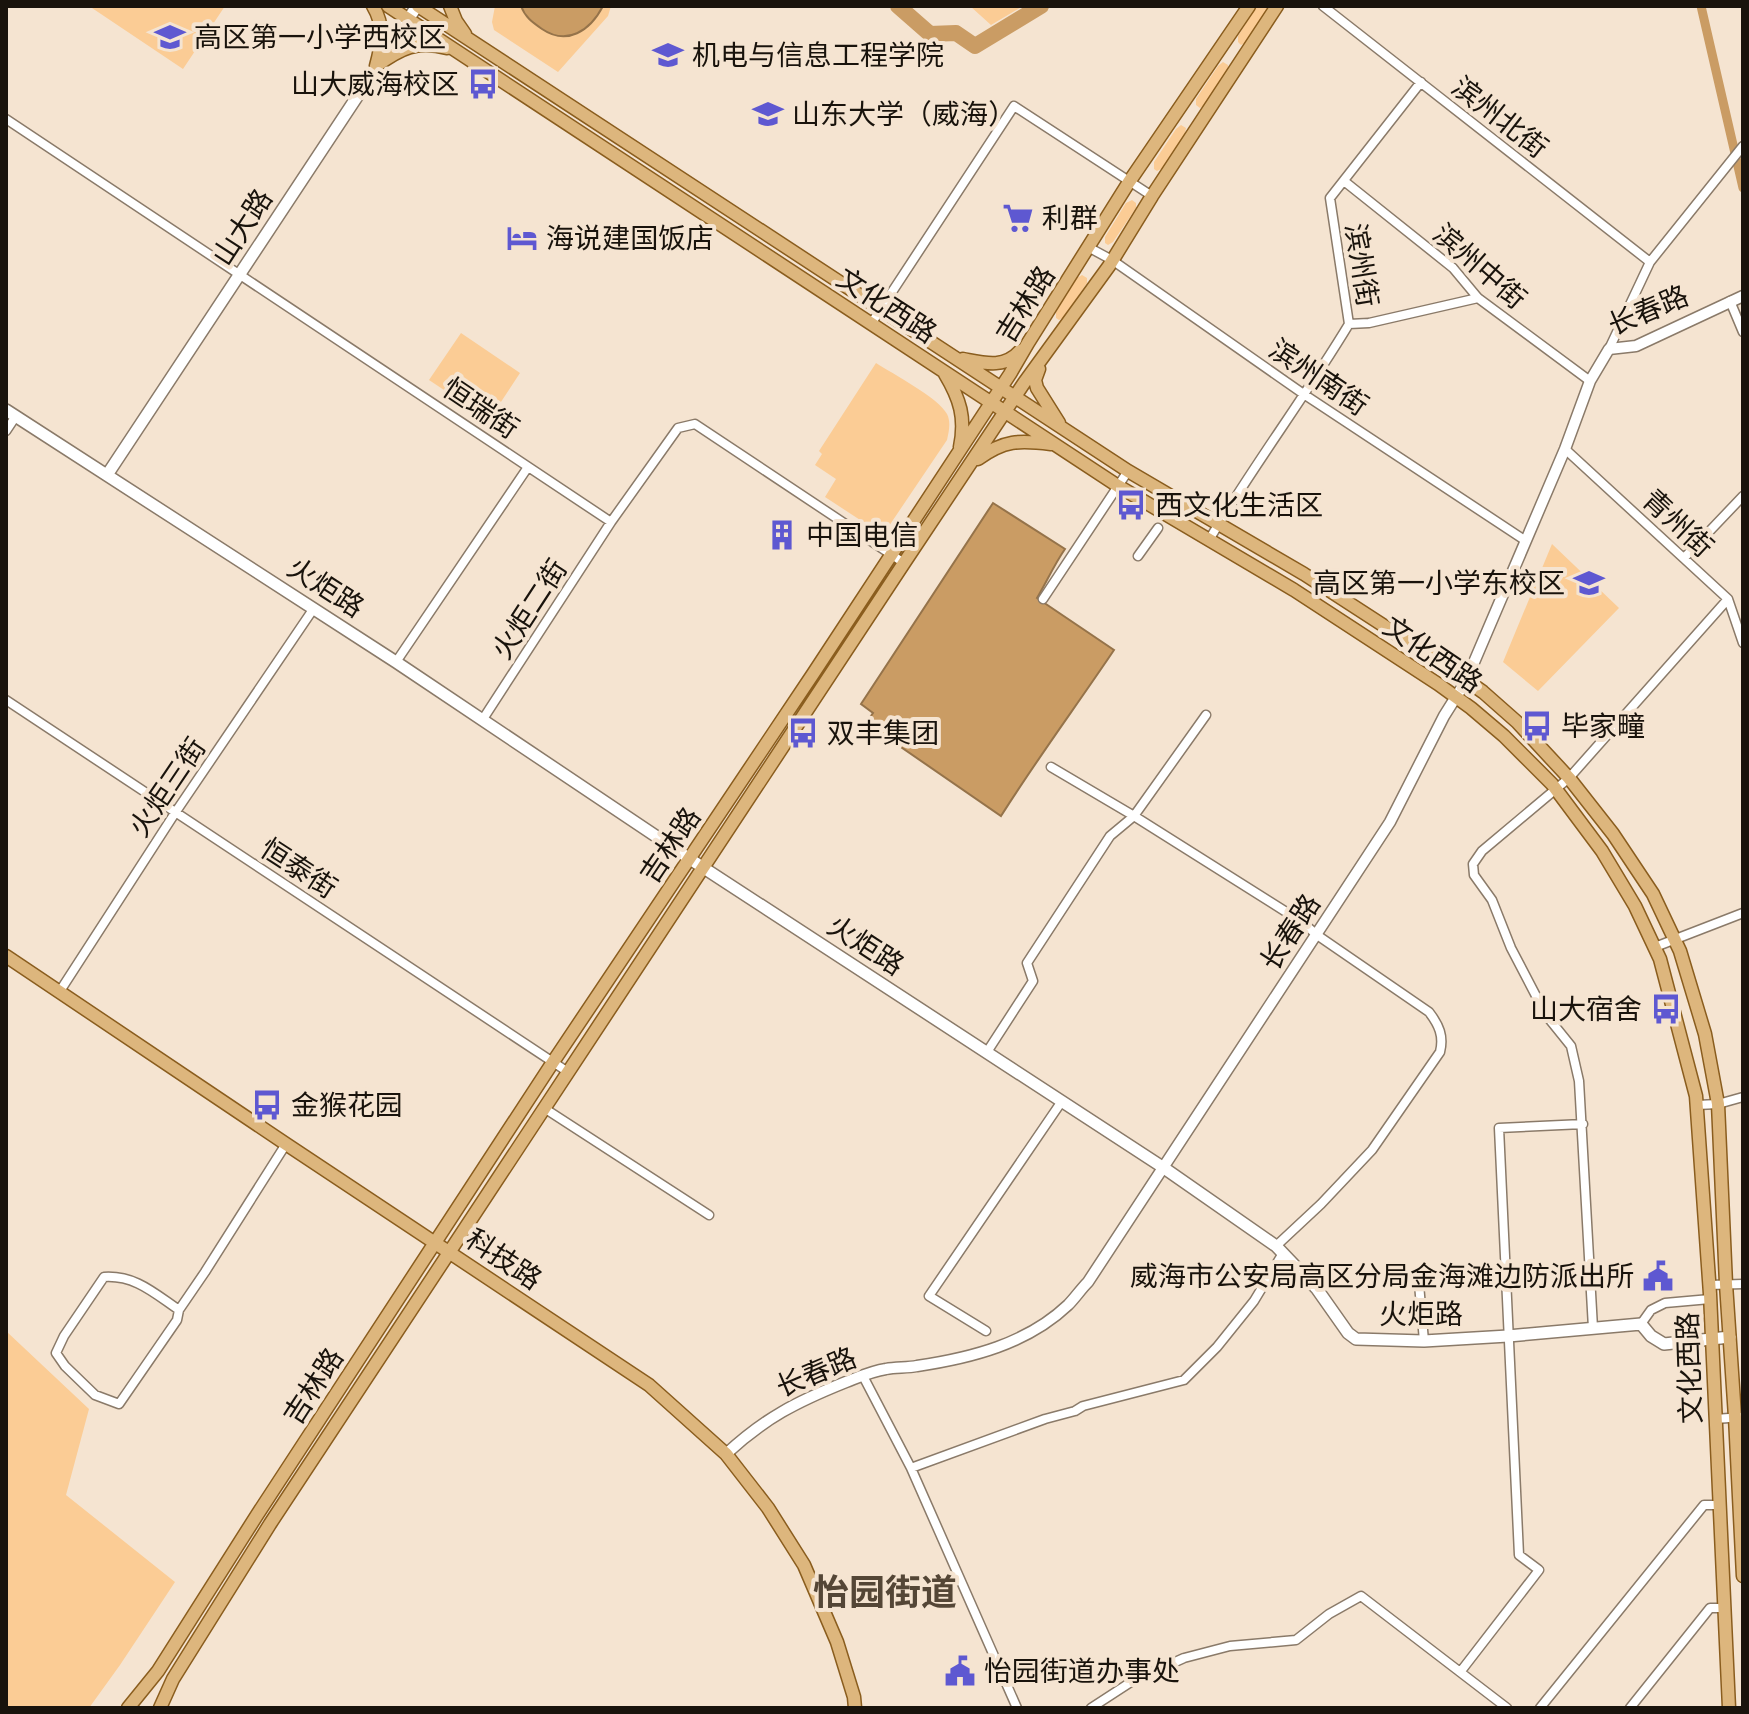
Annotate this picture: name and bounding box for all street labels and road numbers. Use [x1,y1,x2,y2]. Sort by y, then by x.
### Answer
street label: 滨州北街 [1445,69,1555,165]
street label: 山大路 [205,183,279,271]
street label: 滨州中街 [1427,216,1533,316]
street label: 滨州街 [1339,221,1385,309]
street label: 吉林路 [988,259,1062,349]
street label: 文化西路 [831,260,943,350]
street label: 长春路 [1603,278,1693,342]
street label: 滨州南街 [1263,332,1375,422]
street label: 恒瑞街 [437,370,525,446]
street label: 青州街 [1636,482,1720,564]
street label: 火炬路 [282,550,370,624]
street label: 火炬二街 [484,553,574,665]
street label: 文化西路 [1377,609,1489,699]
street label: 火炬三街 [122,731,212,843]
street label: 吉林路 [632,801,708,889]
street label: 恒泰街 [255,831,343,905]
street label: 长春路 [1253,888,1327,976]
street label: 火炬路 [822,908,910,982]
street label: 科技路 [460,1221,548,1297]
street label: 火炬路 [1379,1297,1463,1331]
street label: 文化西路 [1670,1311,1708,1425]
street label: 长春路 [771,1340,861,1404]
street label: 吉林路 [276,1342,350,1430]

